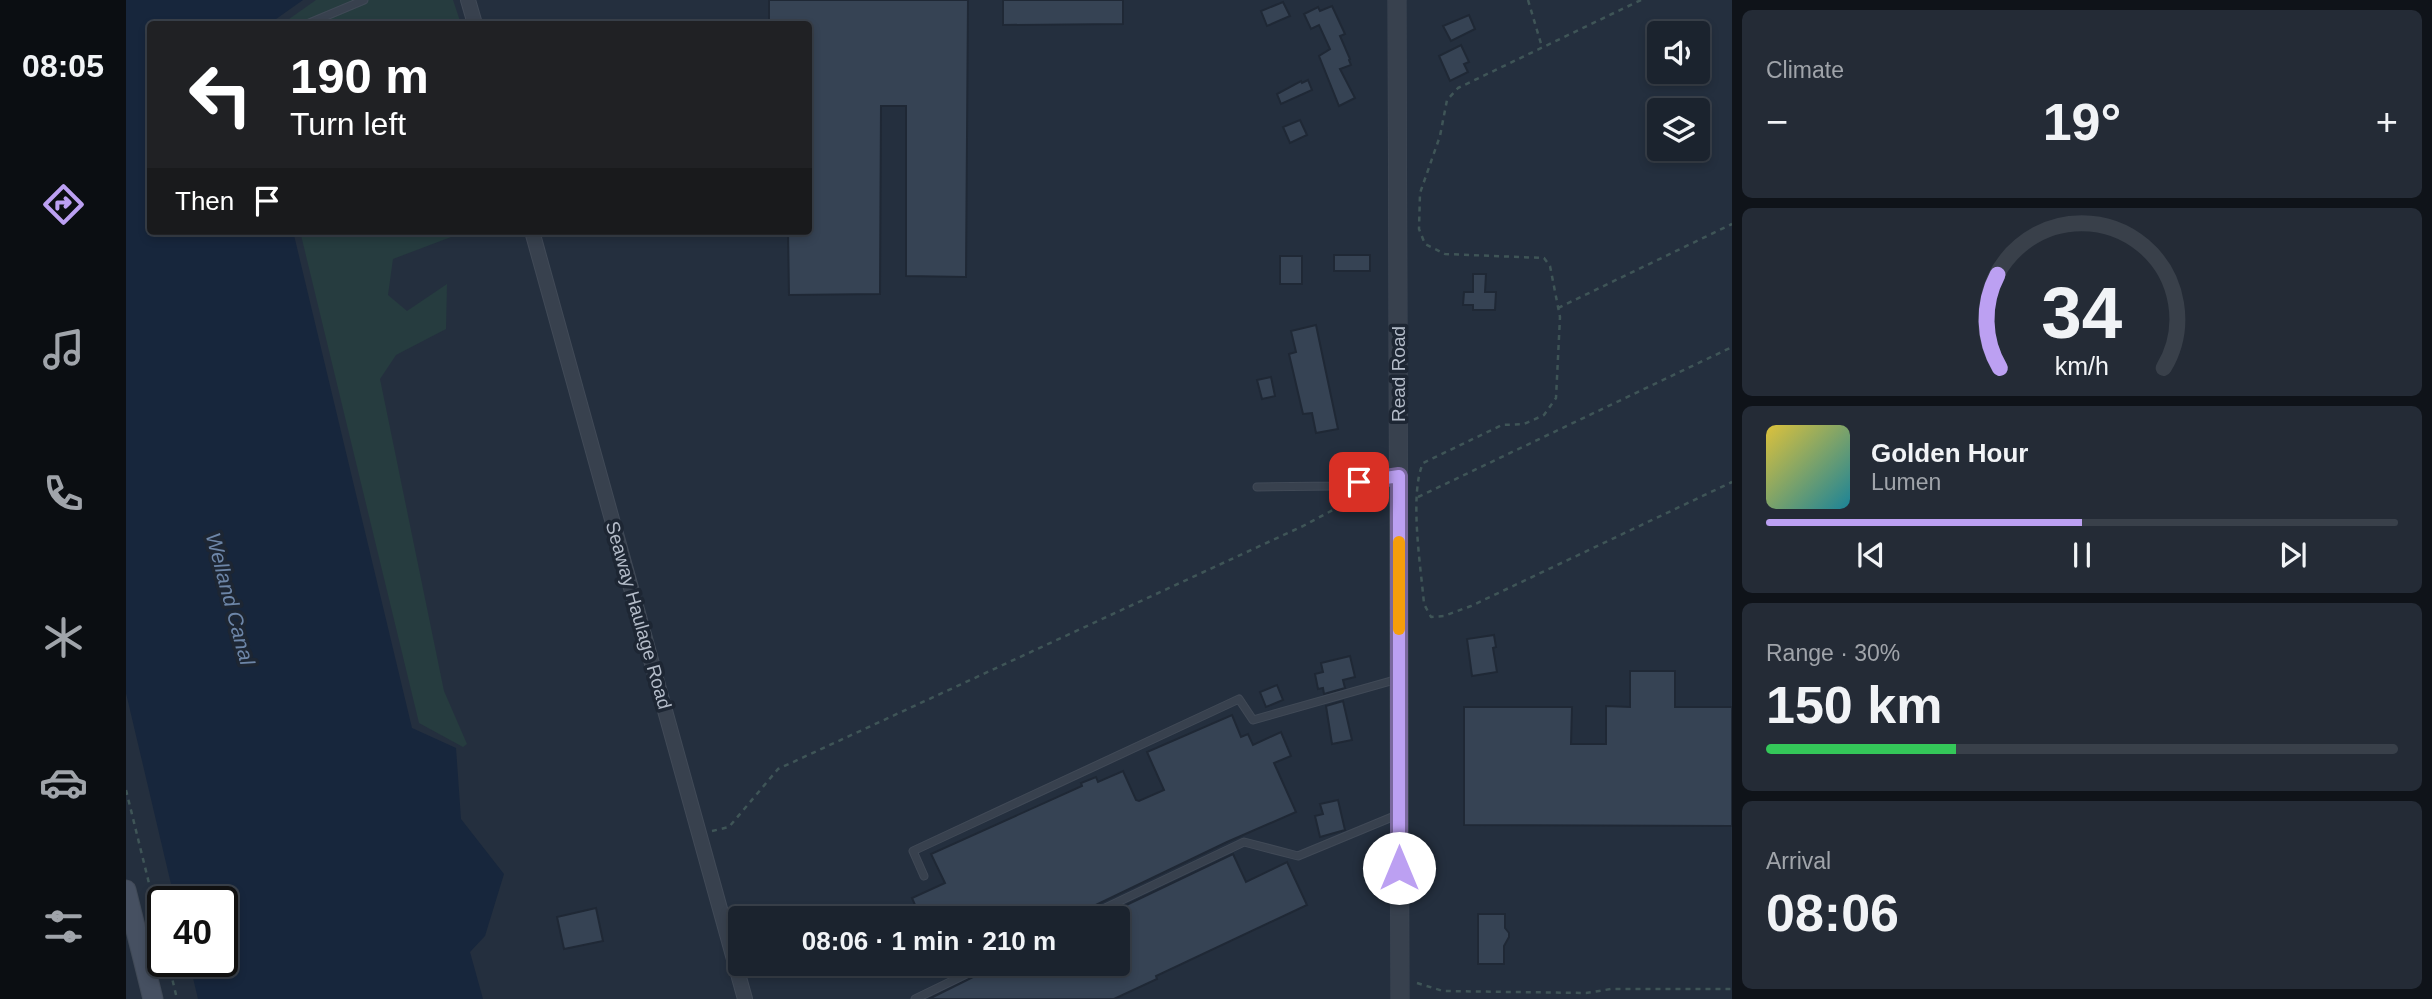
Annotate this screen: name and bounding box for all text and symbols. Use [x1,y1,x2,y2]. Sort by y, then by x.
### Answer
map controls [1647,21,1710,161]
button: sound [1647,21,1710,84]
text: 08:05 [22,48,104,84]
icon: left [175,49,266,140]
text: 190 m [290,49,429,103]
text: Climate [1766,57,1844,83]
text: 19° [2043,93,2121,151]
button: layers [1647,98,1710,161]
text: − [1766,101,1788,143]
text: + [2376,101,2398,143]
text: Turn left [290,106,406,142]
icon: directions [39,180,88,229]
icon: arrive [248,182,286,220]
text: Then [175,186,234,216]
text: 34 [2042,272,2123,353]
icon: music [39,325,88,374]
street label: Read Road [1388,326,1409,422]
text: km/h [2055,351,2109,379]
text: Golden Hour [1871,438,2028,468]
pin [1329,452,1389,512]
icon: arrive [1340,463,1378,501]
icon: phone [39,469,88,518]
text: Lumen [1871,469,1941,495]
street label: Seaway Haulage Road [602,519,675,711]
water label: Welland Canal [202,530,260,669]
icon: previous [1852,536,1890,574]
icon: pause [2063,536,2101,574]
icon: next [2274,536,2312,574]
icon: climate [39,613,88,662]
text: Range · 30% [1766,640,1900,666]
text: 150 km [1766,676,1942,734]
icon: car [39,758,88,807]
position arrow [1362,831,1436,905]
text: Arrival [1766,848,1831,874]
text: 08:06 [1766,884,1899,942]
speed limit sign: 40 [147,886,238,977]
icon: filters [39,902,88,951]
text: 08:06 · 1 min · 210 m [802,926,1056,956]

